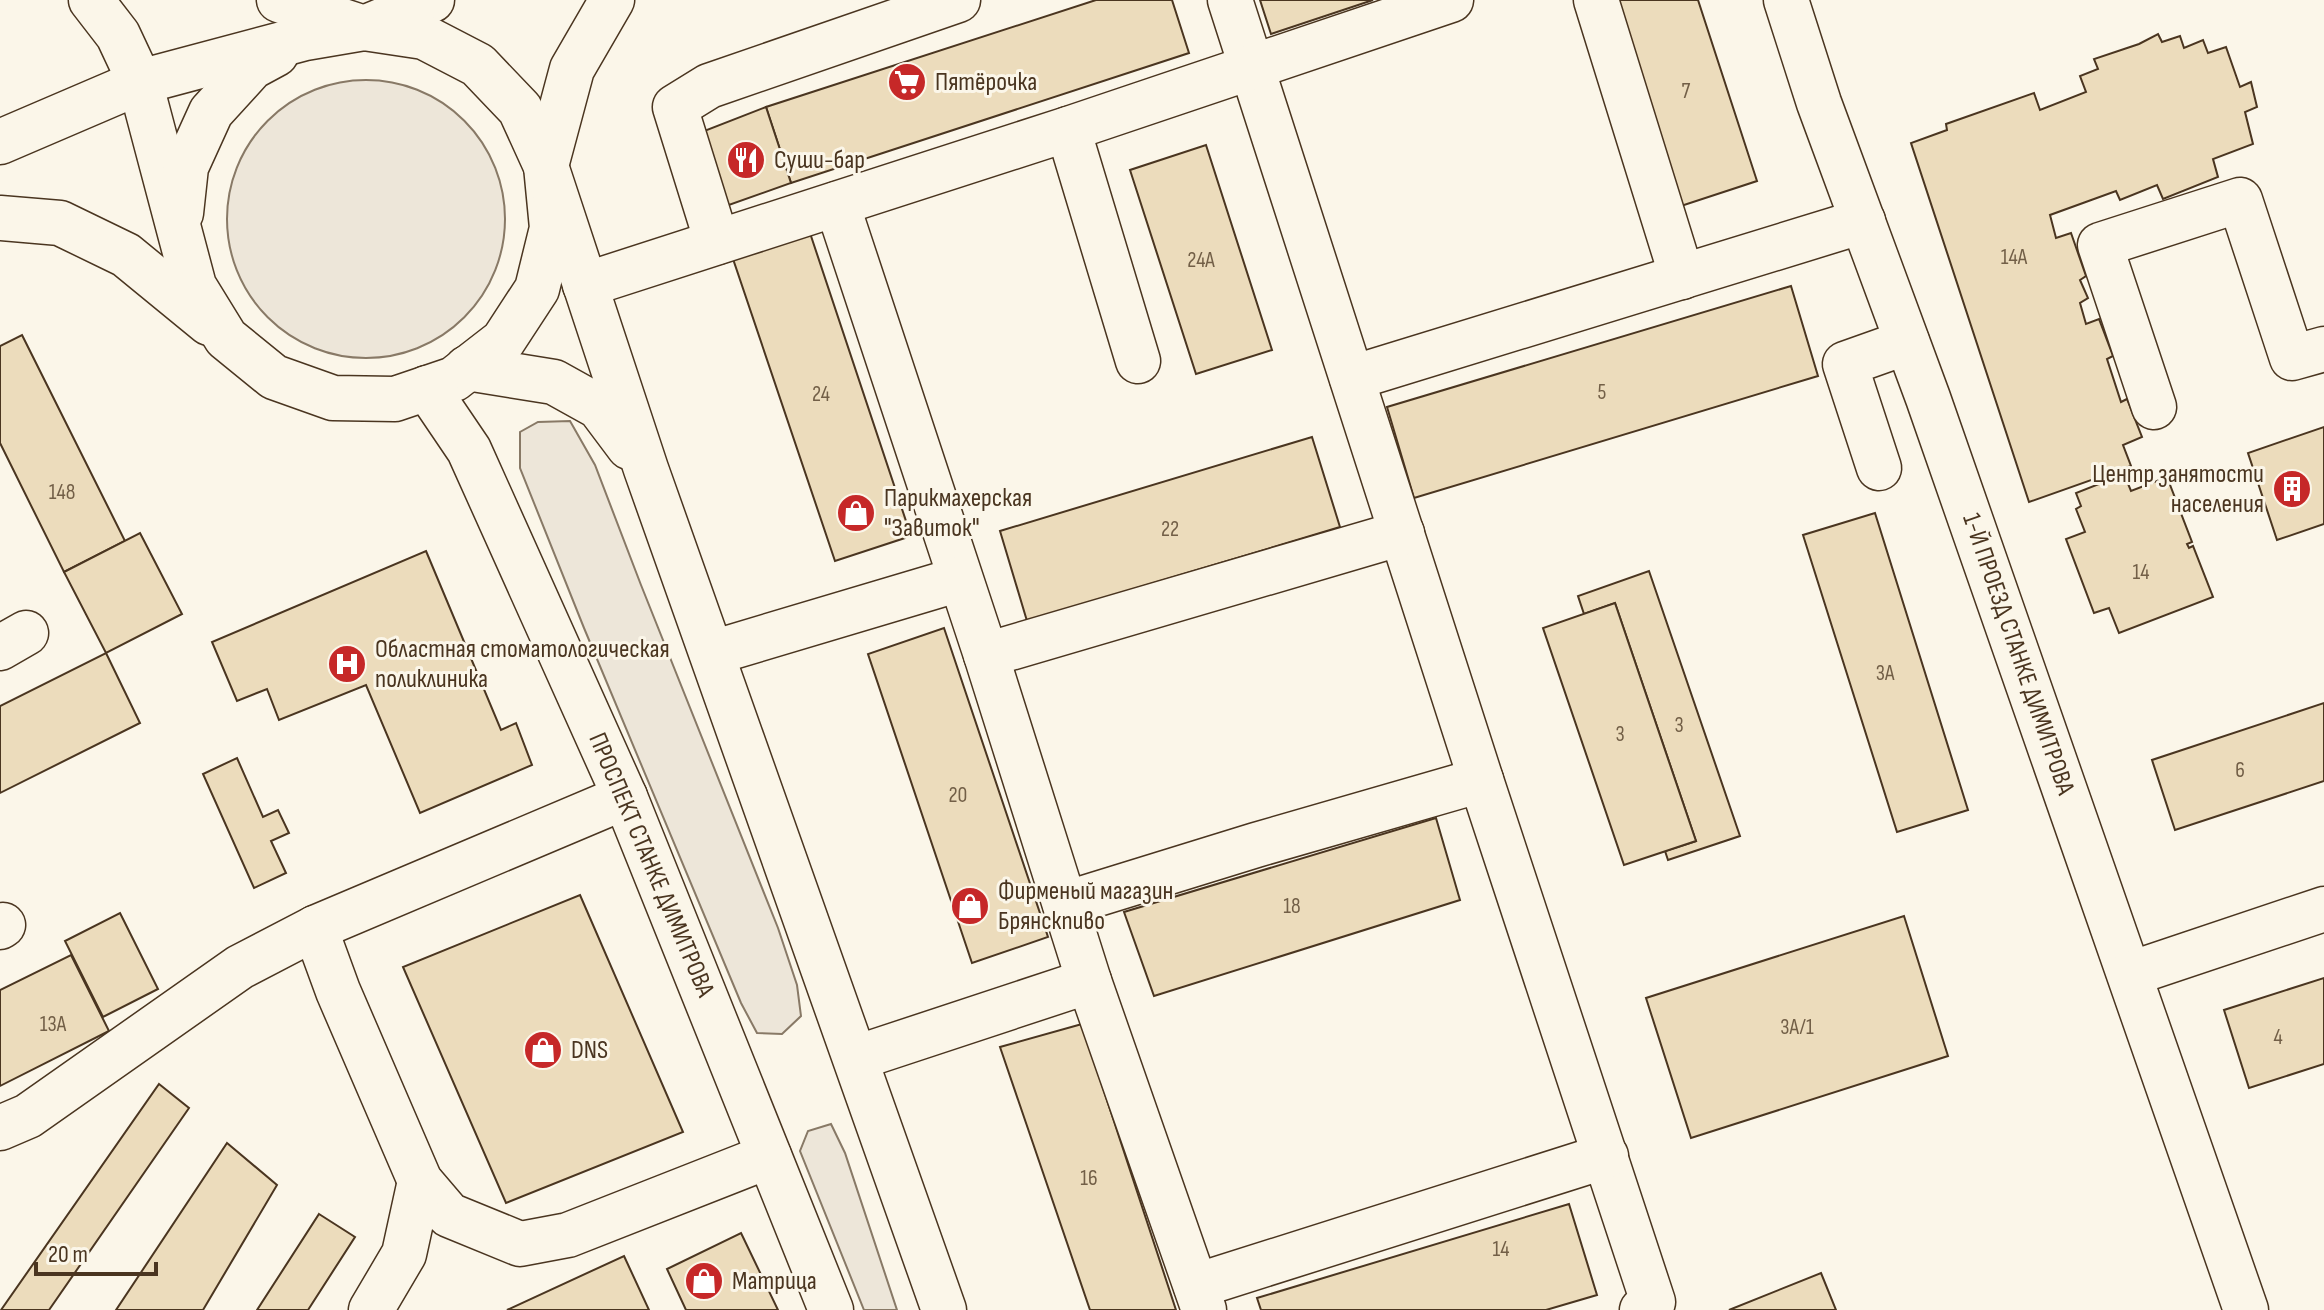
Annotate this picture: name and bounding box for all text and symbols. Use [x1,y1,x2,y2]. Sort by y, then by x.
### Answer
supermarket icon: Пятёрочка [886,61,928,103]
place label: Пятёрочка [935,67,1037,98]
house number: 7 [1682,78,1691,105]
restaurant icon: Суши-бар [725,139,767,181]
place label: Суши-бар [774,145,865,176]
house number: 14А [2001,244,2028,271]
house number: 24А [1187,247,1215,274]
house number: 5 [1598,379,1607,406]
house number: 24 [812,381,830,408]
place label: Центр занятости населения [2092,459,2264,520]
building icon: Центр занятости населения [2271,468,2313,510]
house number: 148 [49,479,75,506]
place label: Парикмахерская "Завиток" [884,483,1032,544]
shop icon: Парикмахерская "Завиток" [835,492,877,534]
street label: 1-Й ПРОЕЗД СТАНКЕ ДИМИТРОВА [1955,509,2081,800]
house number: 22 [1161,516,1179,543]
house number: 14 [2133,559,2149,586]
place label: Областная стоматологическая поликлиника [375,634,670,695]
hospital icon: Областная стоматологическая поликлиника [326,643,368,685]
house number: 3А [1876,660,1895,687]
house number: 3 [1674,712,1684,739]
house number: 3 [1615,721,1625,748]
street label: ПРОСПЕКТ СТАНКЕ ДИМИТРОВА [581,728,721,1002]
house number: 6 [2235,757,2245,784]
house number: 20 [949,782,967,809]
place label: Фирменый магазин Брянскпиво [998,876,1173,937]
shop icon: Фирменый магазин Брянскпиво [949,885,991,927]
house number: 18 [1283,893,1301,920]
house number: 13А [40,1011,67,1038]
house number: 3А/1 [1780,1014,1814,1041]
house number: 4 [2273,1024,2283,1051]
shop icon: DNS [522,1029,564,1071]
place label: DNS [571,1035,608,1066]
house number: 16 [1080,1165,1098,1192]
scale bar [36,1226,156,1276]
house number: 14 [1493,1236,1509,1263]
text: 20 m [48,1240,88,1269]
shop icon: Матрица [683,1260,725,1302]
place label: Матрица [732,1266,817,1297]

